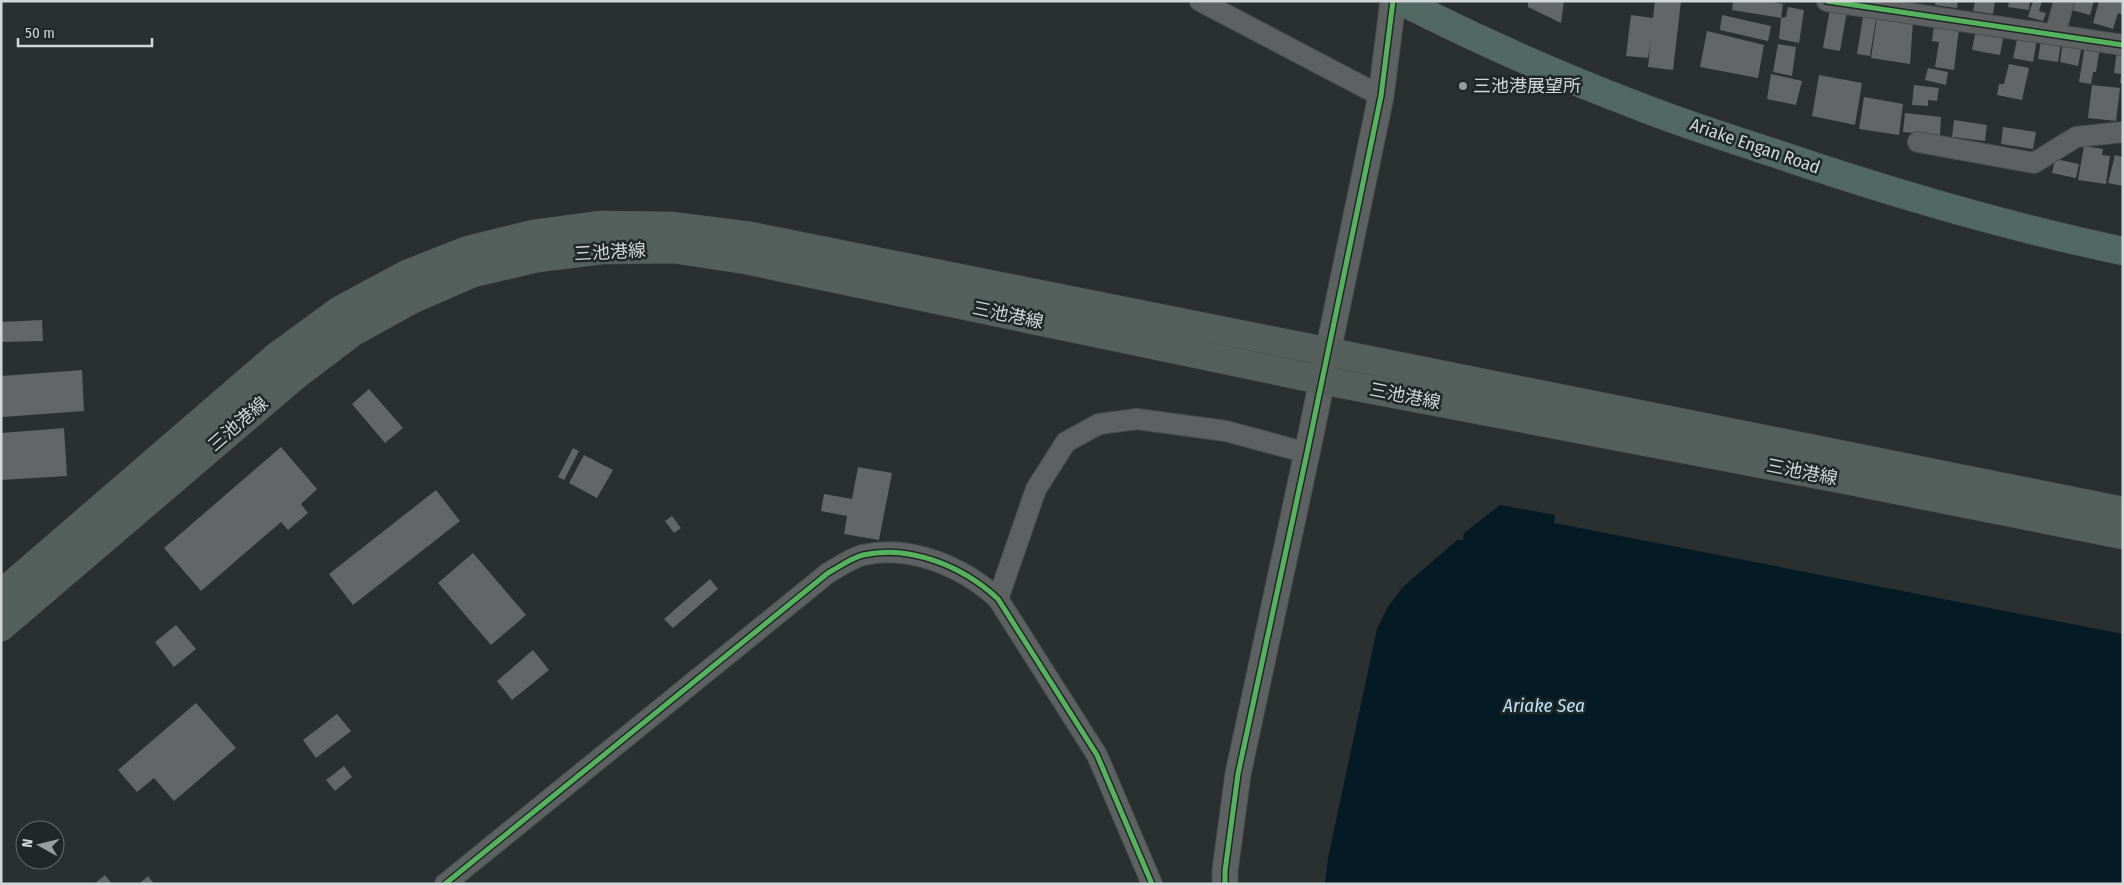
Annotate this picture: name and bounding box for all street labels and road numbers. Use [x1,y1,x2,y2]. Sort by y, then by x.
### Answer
street label: Ariake Engan Road [1687,113,1823,179]
street label: 三池港線 [573,239,647,265]
street label: 三池港線 [970,297,1046,333]
street label: 三池港線 [1368,378,1442,414]
street label: 三池港線 [204,392,272,456]
street label: 三池港線 [1765,454,1839,490]

